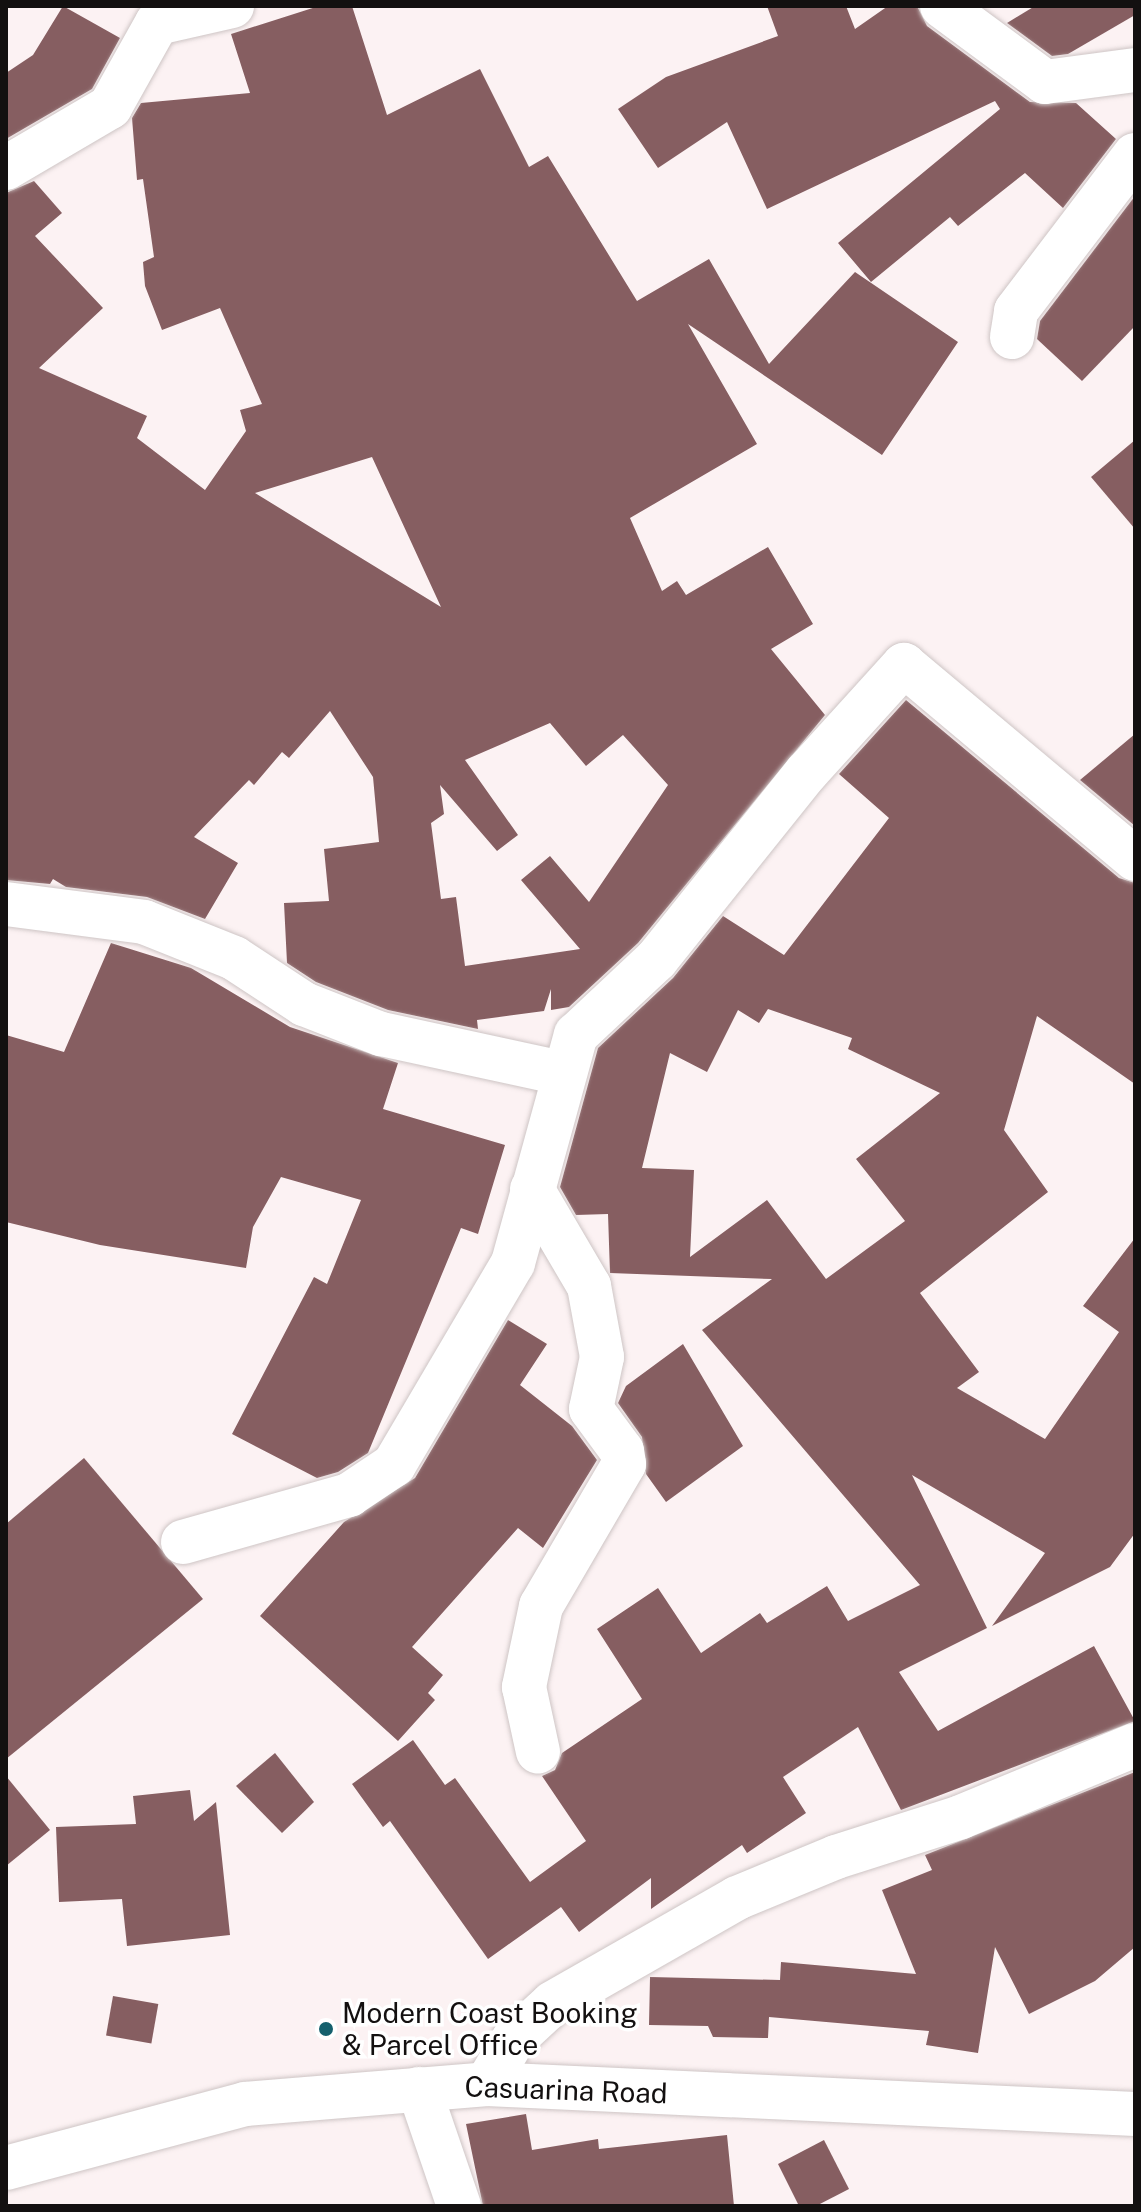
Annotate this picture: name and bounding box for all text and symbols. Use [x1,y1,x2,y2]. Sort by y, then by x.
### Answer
place label: Modern Coast Booking & Parcel Office [342,1996,638,2062]
marker: Modern Coast Booking & Parcel Office [317,2020,335,2038]
street label: Casuarina Road [464,2070,668,2110]

